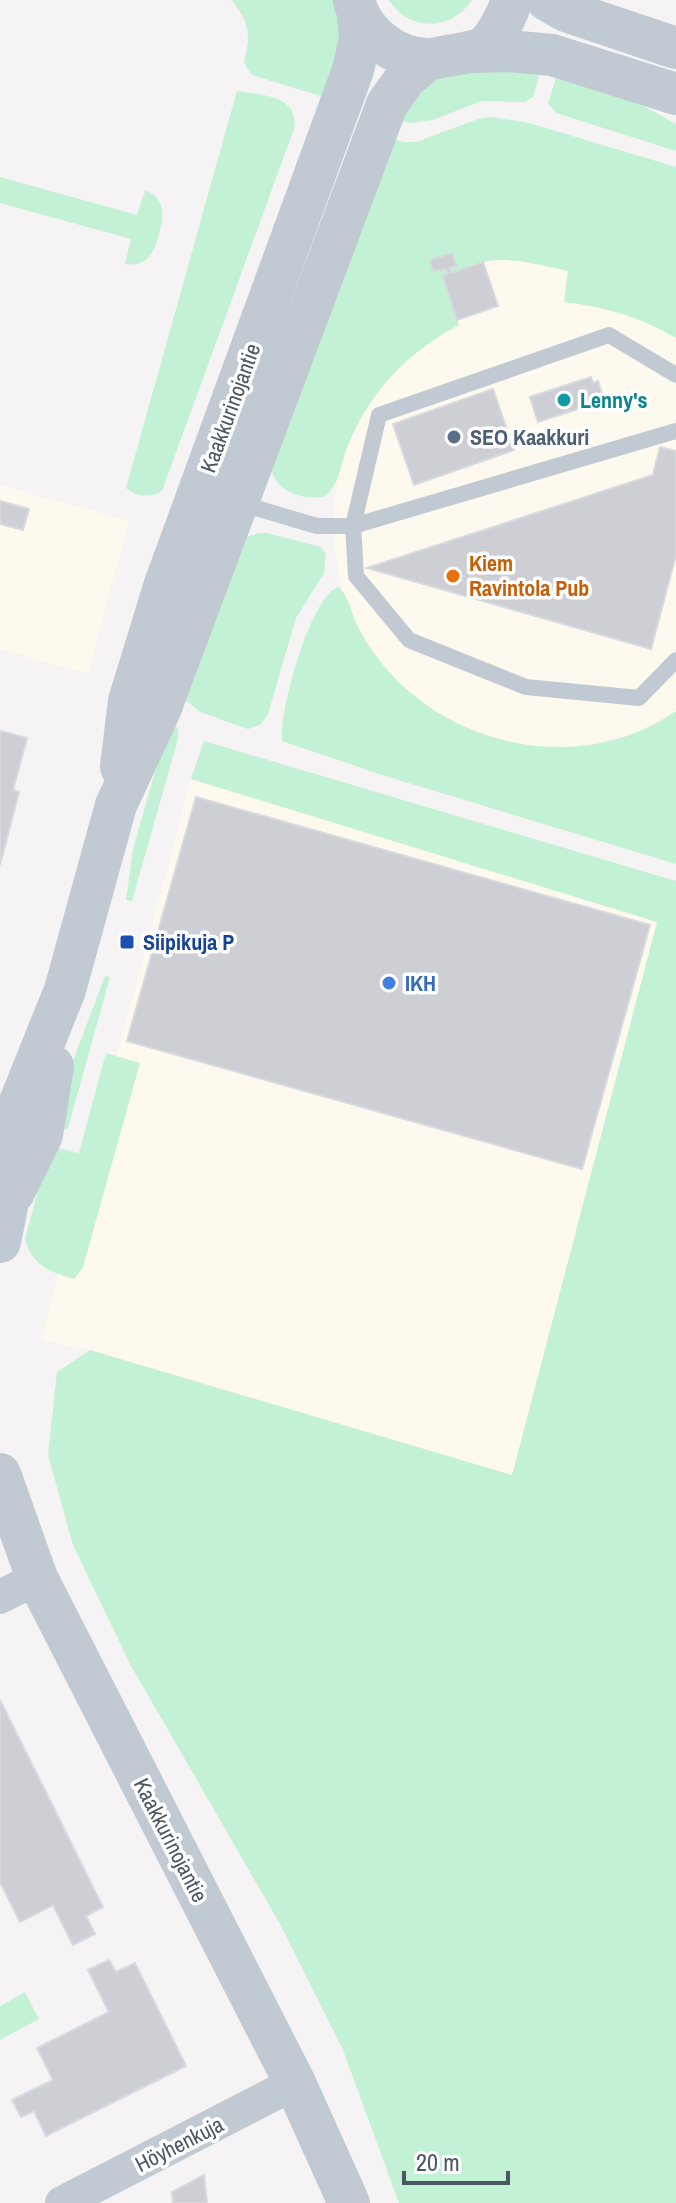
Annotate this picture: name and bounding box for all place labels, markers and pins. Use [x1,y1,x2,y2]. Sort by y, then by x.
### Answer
place label: Lenny's [580,385,647,415]
marker: Lenny's [555,391,573,409]
place label: SEO Kaakkuri [470,422,589,452]
marker: SEO Kaakkuri [445,428,463,446]
place label: Kiem Ravintola Pub [469,548,589,603]
marker: Kiem Ravintola Pub [444,567,462,585]
place label: Siipikuja P [143,927,234,957]
marker: Siipikuja P [118,933,136,951]
place label: IKH [405,968,436,998]
marker: IKH [380,974,398,992]

